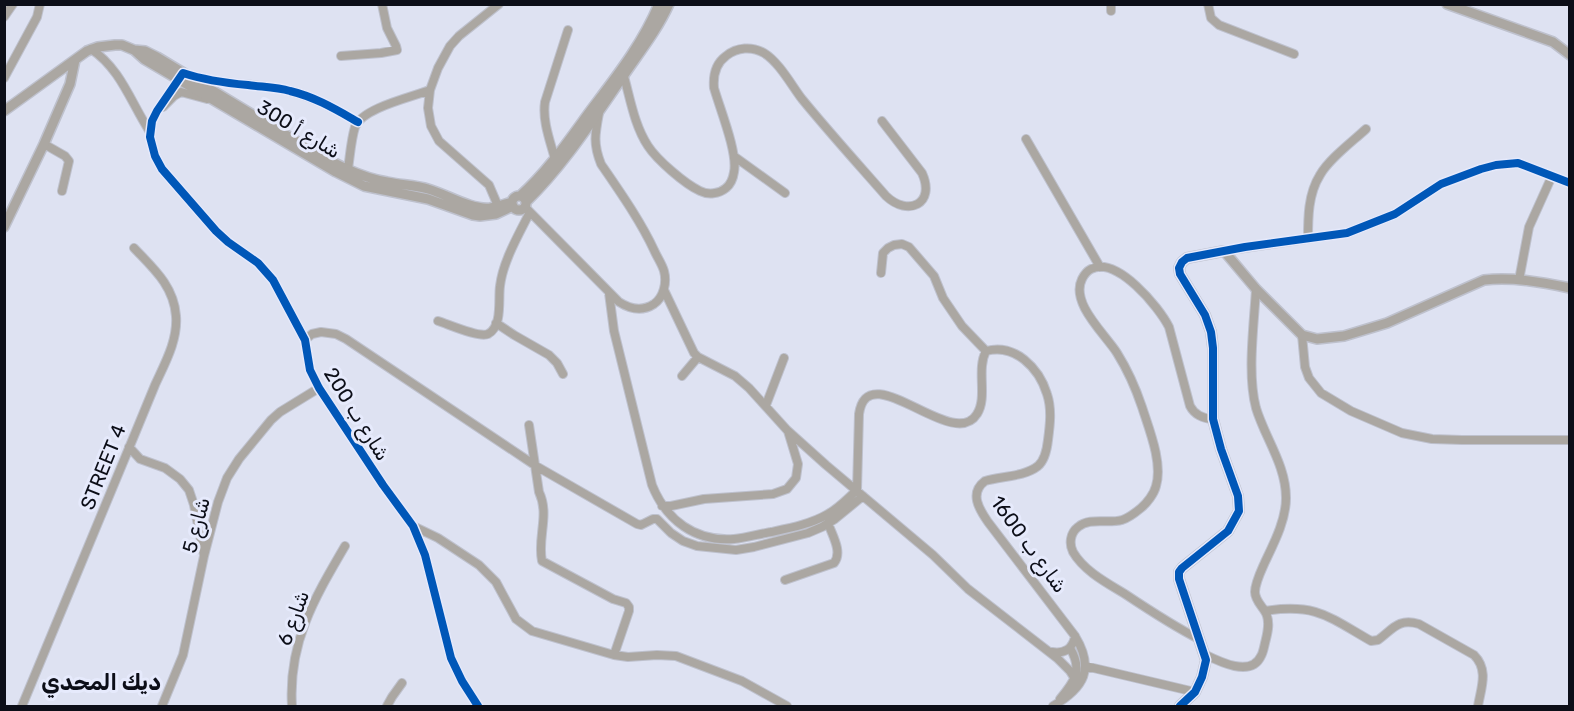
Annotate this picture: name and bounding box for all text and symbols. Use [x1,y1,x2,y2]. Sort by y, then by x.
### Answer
street label: شارع أ 300 [252,95,345,165]
street label: شارع ب 200 [317,363,395,466]
street label: STREET 4 [75,421,131,513]
street label: شارع ب 1600 [984,491,1072,598]
street label: شارع 5 [177,495,217,556]
street label: شارع 6 [272,587,316,649]
district label: ديك المحدي [41,669,161,698]

